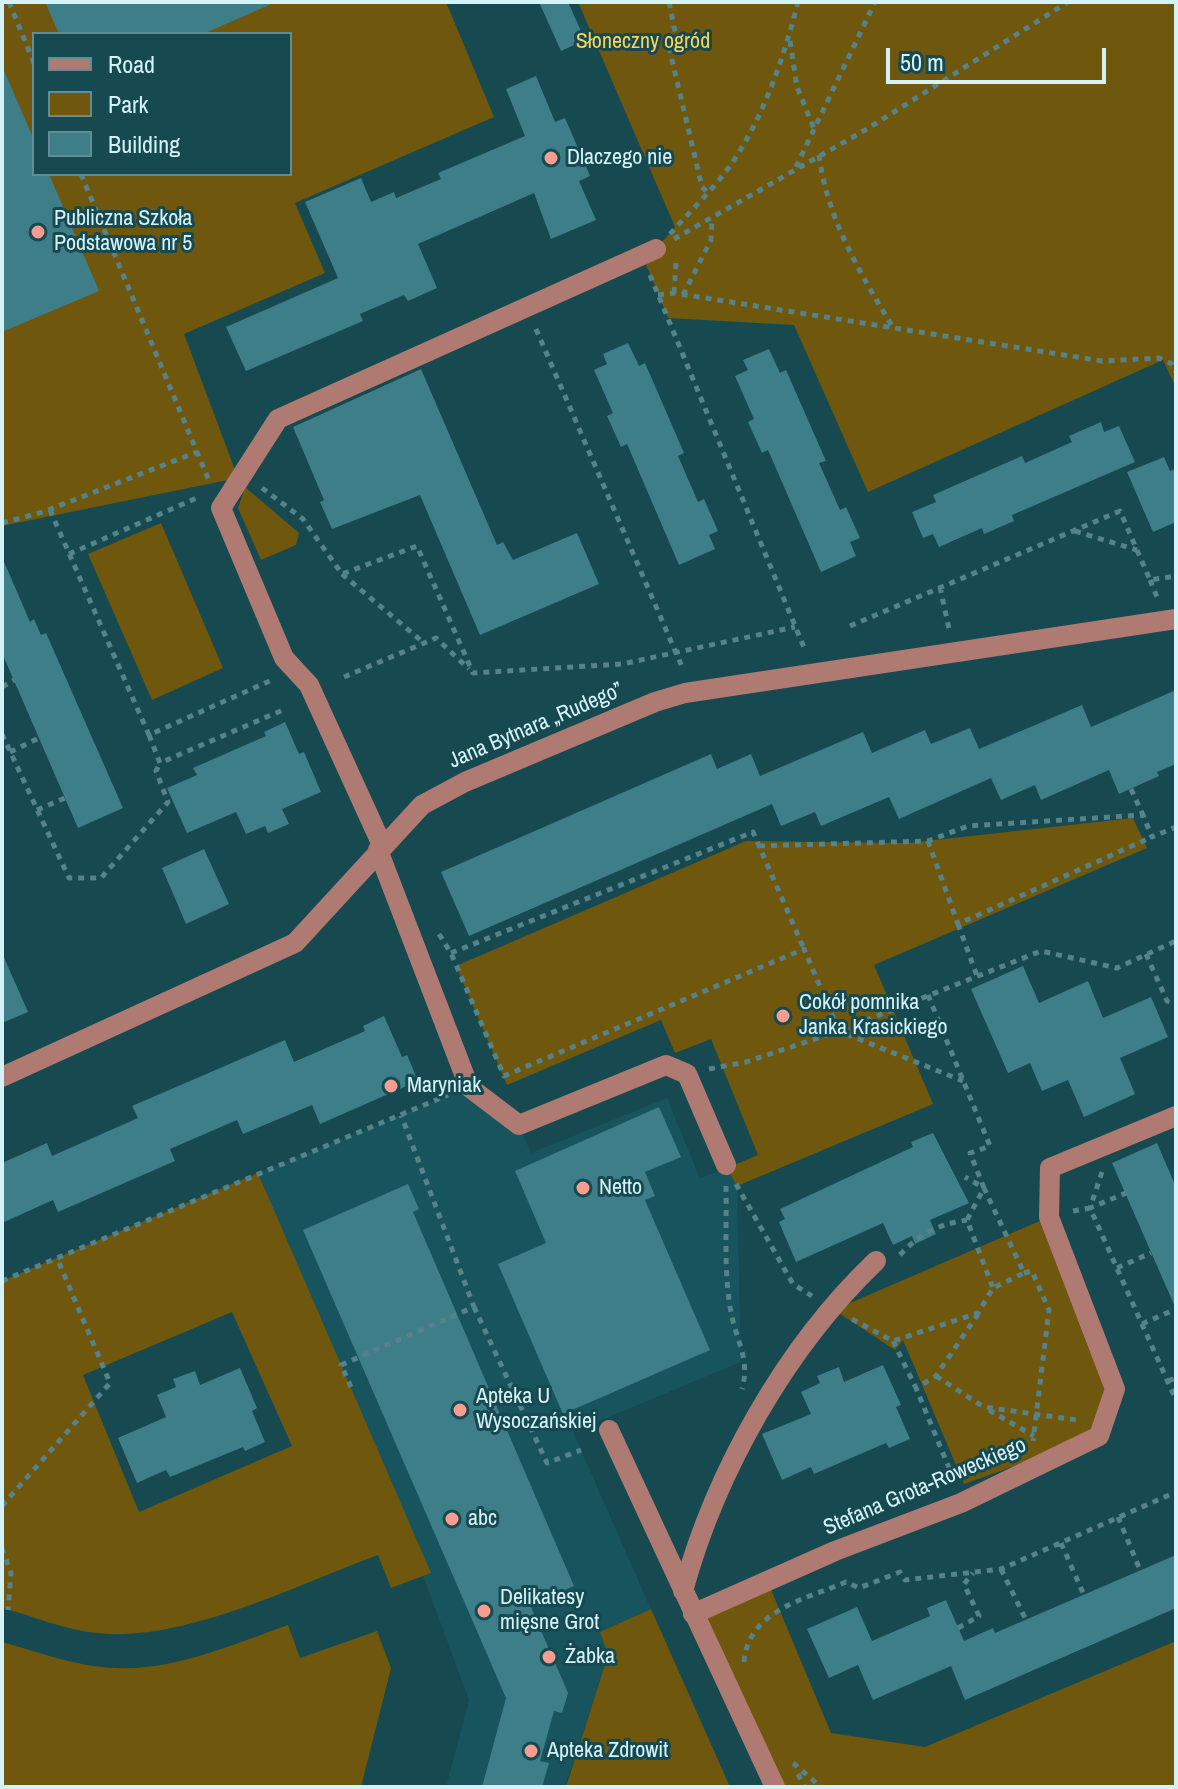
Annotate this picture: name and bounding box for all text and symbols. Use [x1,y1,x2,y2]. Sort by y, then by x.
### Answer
park label: Słoneczny ogród [576,29,710,55]
legend [32,32,292,176]
scale bar [890,32,1110,82]
text: 50 m [900,46,944,78]
text: Road [108,48,155,80]
text: Park [108,88,148,120]
text: Building [108,128,180,160]
place label: Dlaczego nie [567,145,672,171]
marker: Dlaczego nie [542,149,560,167]
place label: Publiczna Szkoła Podstawowa nr 5 [54,206,192,258]
marker: Publiczna Szkoła Podstawowa nr 5 [29,223,47,241]
street label: Jana Bytnara „Rudego” [445,677,627,775]
place label: Cokół pomnika Janka Krasickiego [799,990,947,1042]
marker: Cokół pomnika Janka Krasickiego [774,1007,792,1025]
place label: Maryniak [407,1073,481,1099]
marker: Maryniak [382,1077,400,1095]
place label: Netto [599,1175,642,1201]
marker: Netto [574,1179,592,1197]
place label: Apteka U Wysoczańskiej [476,1384,596,1436]
marker: Apteka U Wysoczańskiej [451,1401,469,1419]
street label: Stefana Grota-Roweckiego [820,1432,1030,1542]
place label: abc [468,1506,497,1532]
marker: abc [443,1510,461,1528]
place label: Delikatesy mięsne Grot [500,1585,599,1636]
marker: Delikatesy mięsne Grot [475,1602,493,1620]
place label: Żabka [565,1644,615,1670]
marker: Żabka [540,1648,558,1666]
place label: Apteka Zdrowit [547,1738,668,1764]
marker: Apteka Zdrowit [522,1742,540,1760]

